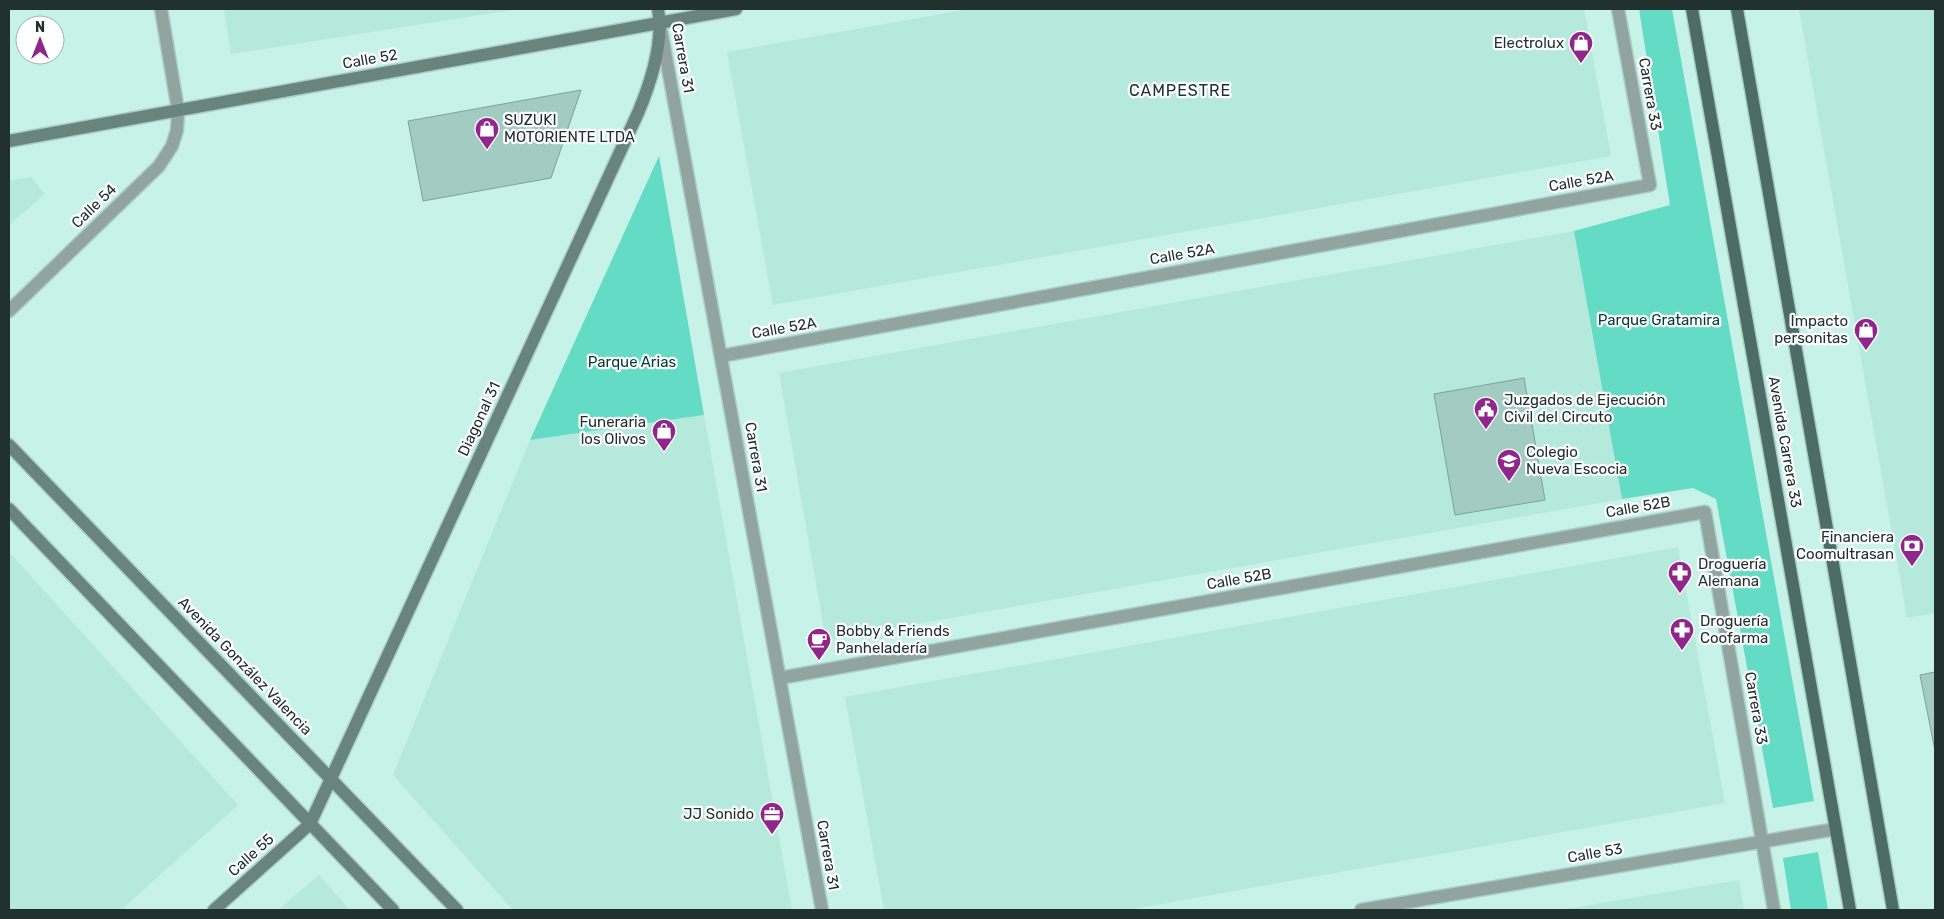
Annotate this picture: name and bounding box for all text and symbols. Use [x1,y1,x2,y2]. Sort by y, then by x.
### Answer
north arrow [15,15,65,65]
text: N [35,19,45,36]
street label: Carrera 31 [668,22,698,94]
shop icon: Electrolux [1568,30,1594,64]
place label: Electrolux [1494,34,1564,52]
street label: Calle 52 [341,45,399,73]
street label: Carrera 33 [1635,56,1665,132]
district label: CAMPESTRE [1129,81,1231,100]
place label: SUZUKI MOTORIENTE LTDA [504,111,635,146]
shop icon: SUZUKI MOTORIENTE LTDA [474,116,500,150]
street label: Calle 52A [1547,166,1615,196]
street label: Calle 54 [68,180,120,232]
street label: Calle 52A [1148,239,1216,269]
park label: Parque Gratamira [1598,311,1720,329]
place label: Impacto personitas [1774,312,1848,347]
street label: Calle 52A [750,313,818,343]
shop icon: Impacto personitas [1853,317,1879,351]
park label: Parque Arias [588,353,676,371]
street label: Avenida Carrera 33 [1765,375,1805,509]
street label: Diagonal 31 [454,379,504,459]
place label: Juzgados de Ejecución Civil del Circuto [1504,391,1666,426]
public building icon: Juzgados de Ejecución Civil del Circuto [1473,396,1499,430]
place label: Funeraria los Olivos [579,413,646,448]
shop icon: Funeraria los Olivos [651,418,677,452]
street label: Carrera 31 [741,421,771,493]
place label: Colegio Nueva Escocia [1526,443,1627,478]
school or university icon: Colegio Nueva Escocia [1496,448,1522,482]
street label: Calle 52B [1604,492,1672,522]
place label: Financiera Coomultrasan [1796,528,1894,563]
bank icon: Financiera Coomultrasan [1899,533,1925,567]
place label: Droguería Alemana [1698,555,1767,590]
pharmacy icon: Droguería Alemana [1667,560,1693,594]
street label: Calle 52B [1205,564,1273,594]
street label: Avenida González Valencia [174,593,316,739]
place label: Droguería Coofarma [1700,612,1769,647]
pharmacy icon: Droguería Coofarma [1669,617,1695,651]
place label: Bobby & Friends Panheladería [836,622,950,657]
cafe icon: Bobby & Friends Panheladería [806,627,832,661]
street label: Carrera 33 [1741,670,1771,746]
office icon: JJ Sonido [759,801,785,835]
place label: JJ Sonido [683,805,754,823]
street label: Carrera 31 [813,819,843,891]
street label: Calle 55 [224,830,278,880]
street label: Calle 53 [1566,839,1624,867]

